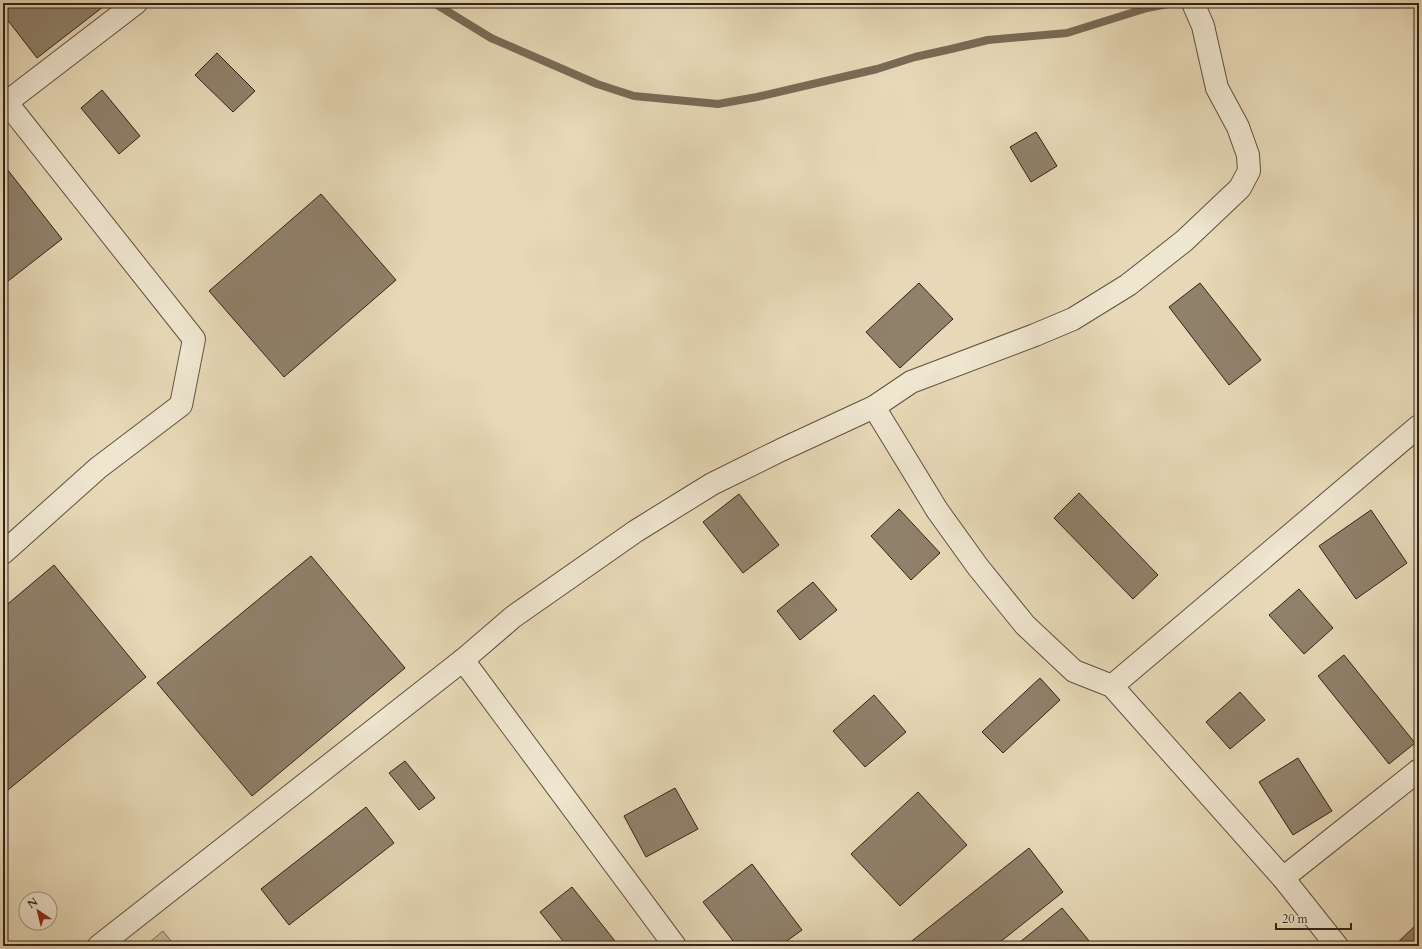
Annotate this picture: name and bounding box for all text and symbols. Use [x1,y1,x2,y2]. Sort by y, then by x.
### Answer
north arrow [18,891,58,931]
text: N [24,894,41,912]
scale bar [1276,905,1351,931]
text: 20 m [1282,911,1309,927]

